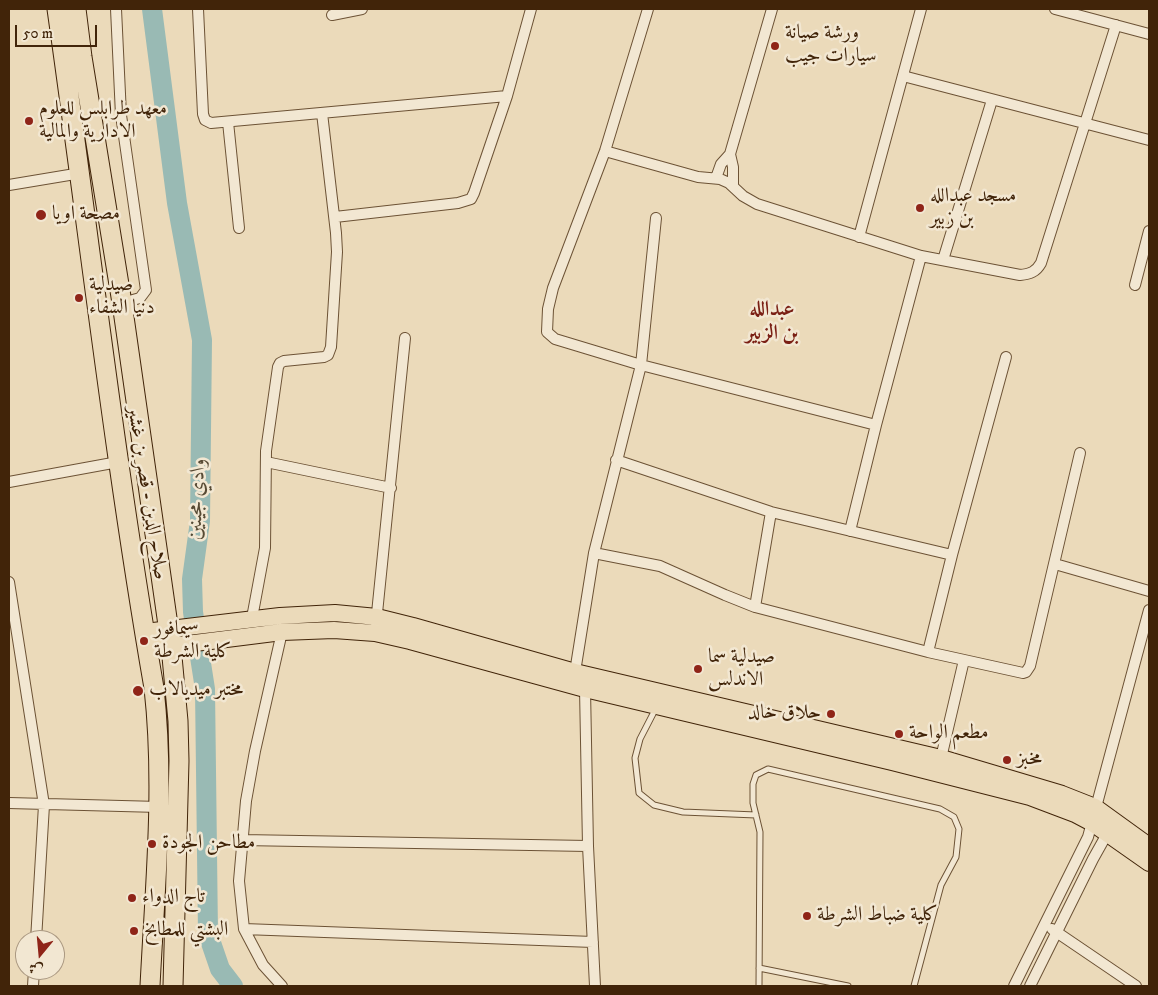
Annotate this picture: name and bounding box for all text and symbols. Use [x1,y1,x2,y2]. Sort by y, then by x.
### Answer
scale bar [18,15,100,47]
place label: ورشة صيانة سيارات جيب [785,22,877,69]
text: 50 m [23,24,53,43]
marker: ورشة صيانة سيارات جيب [769,40,781,52]
place label: معهد طرابلس للعلوم الادارية والمالية [39,98,167,145]
marker: معهد طرابلس للعلوم الادارية والمالية [23,115,35,127]
place label: مسجد عبدالله بن زبير [930,185,1016,232]
marker: مسجد عبدالله بن زبير [914,202,926,214]
place label: مصحة اويا [52,203,120,227]
marker: مصحة اويا [34,208,48,222]
place label: صيدلية دنيا الشفاء [89,274,155,321]
marker: صيدلية دنيا الشفاء [73,292,85,304]
district label: عبدالله بن الزبير [746,298,798,348]
street label: صلاح الدين - قصر بن غشير [120,404,172,582]
water label: وادي مجينين [183,457,213,541]
place label: سيمافور كلية الشرطة [154,618,232,665]
marker: سيمافور كلية الشرطة [138,635,150,647]
place label: صيدلية سما الاندلس [708,646,775,693]
marker: صيدلية سما الاندلس [692,663,704,675]
place label: مختبر ميديالاب [149,679,243,703]
marker: مختبر ميديالاب [131,684,145,698]
place label: حلاق خالد [748,702,821,726]
marker: حلاق خالد [825,708,837,720]
place label: مطعم الواحة [909,722,989,746]
marker: مطعم الواحة [893,728,905,740]
place label: مخبز [1017,748,1042,772]
marker: مخبز [1001,754,1013,766]
place label: مطاحن الجودة [162,832,255,856]
marker: مطاحن الجودة [146,838,158,850]
place label: تاج الدواء [142,886,205,910]
marker: تاج الدواء [126,892,138,904]
place label: كلية ضباط الشرطة [817,904,938,928]
marker: كلية ضباط الشرطة [801,910,813,922]
place label: البشتي للمطابخ [144,919,228,943]
marker: البشتي للمطابخ [128,925,140,937]
north arrow [15,930,65,980]
text: ش [27,958,45,979]

